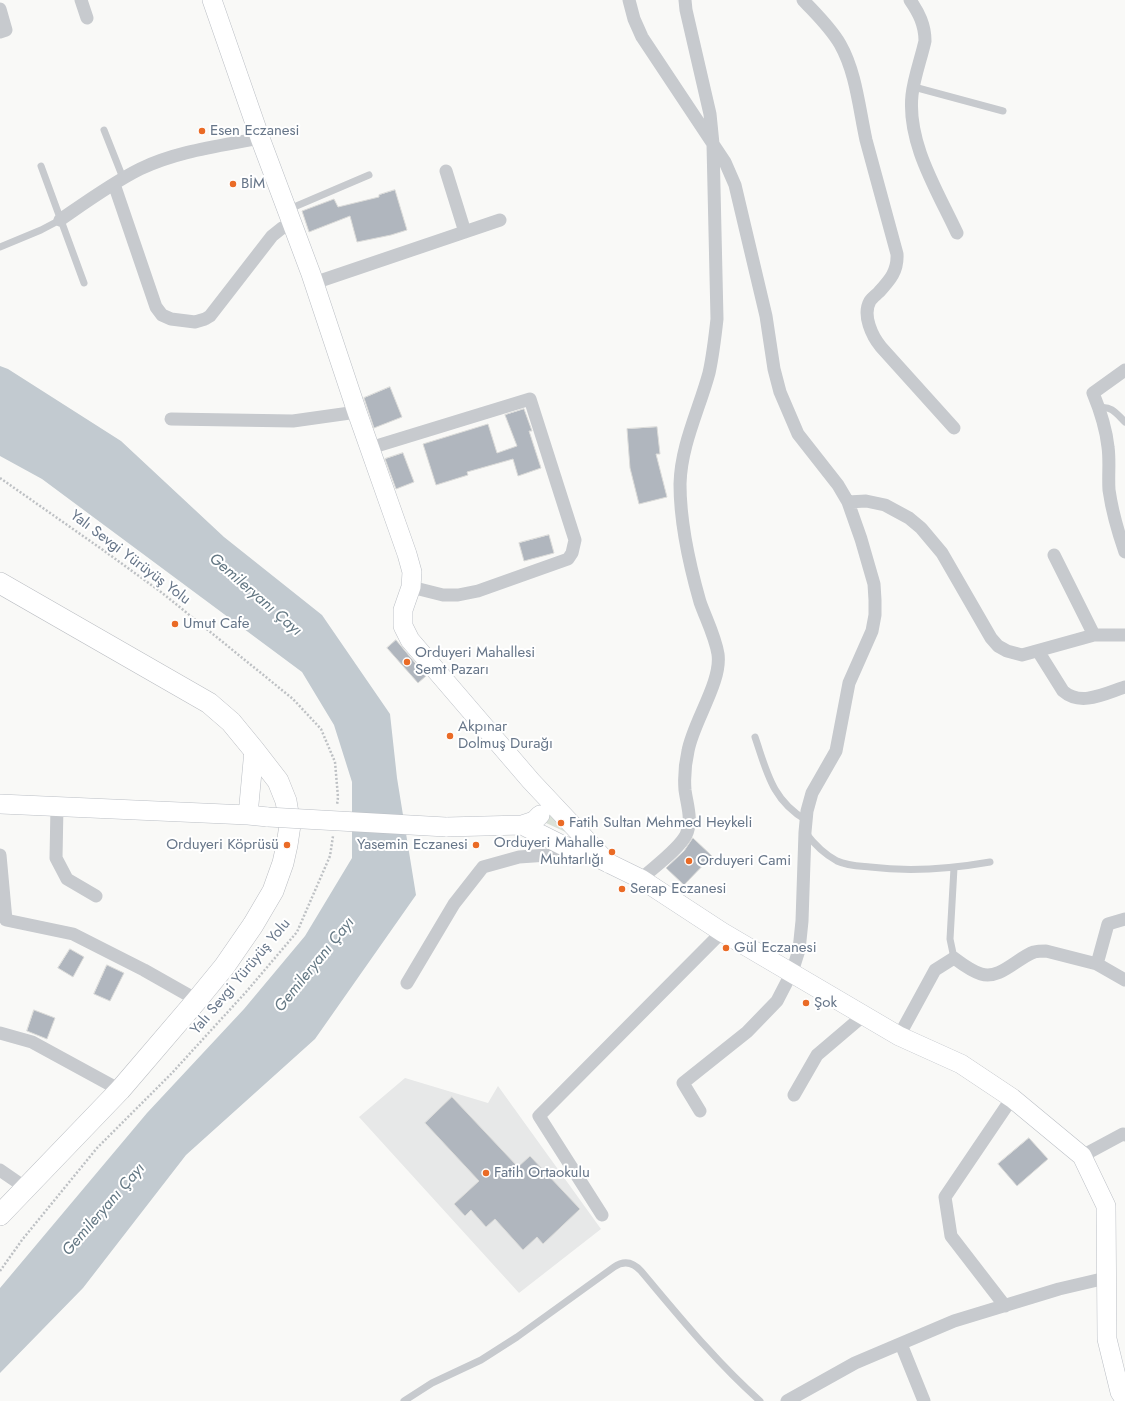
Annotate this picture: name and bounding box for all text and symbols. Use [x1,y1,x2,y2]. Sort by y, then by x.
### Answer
place label: Esen Eczanesi [210,122,299,140]
marker: Esen Eczanesi [197,126,207,136]
place label: BİM [241,175,265,193]
marker: BİM [228,179,238,189]
street label: Yalı Sevgi Yürüyüş Yolu [66,507,194,609]
water label: Gemileryanı Çayı [205,550,305,640]
place label: Umut Cafe [183,615,250,633]
marker: Umut Cafe [170,619,180,629]
place label: Orduyeri Mahallesi Semt Pazarı [415,644,535,679]
marker: Orduyeri Mahallesi Semt Pazarı [402,657,412,667]
place label: Akpınar Dolmuş Durağı [458,718,553,753]
marker: Akpınar Dolmuş Durağı [445,731,455,741]
place label: Fatih Sultan Mehmed Heykeli [569,814,752,832]
marker: Fatih Sultan Mehmed Heykeli [556,818,566,828]
place label: Orduyeri Mahalle Muhtarlığı [494,834,604,869]
place label: Orduyeri Köprüsü [166,836,279,854]
place label: Yasemin Eczanesi [357,836,468,854]
marker: Orduyeri Köprüsü [282,840,292,850]
marker: Yasemin Eczanesi [471,840,481,850]
marker: Orduyeri Mahalle Muhtarlığı [607,847,617,857]
place label: Orduyeri Cami [697,852,791,870]
marker: Orduyeri Cami [684,856,694,866]
place label: Serap Eczanesi [630,880,726,898]
marker: Serap Eczanesi [617,884,627,894]
water label: Gemileryanı Çayı [271,914,359,1016]
street label: Yalı Sevgi Yürüyüş Yolu [187,915,295,1039]
place label: Gül Eczanesi [734,939,817,957]
marker: Gül Eczanesi [721,943,731,953]
place label: Şok [814,994,837,1012]
marker: Şok [801,998,811,1008]
water label: Gemileryanı Çayı [59,1160,149,1260]
place label: Fatih Ortaokulu [494,1164,590,1182]
marker: Fatih Ortaokulu [481,1168,491,1178]

